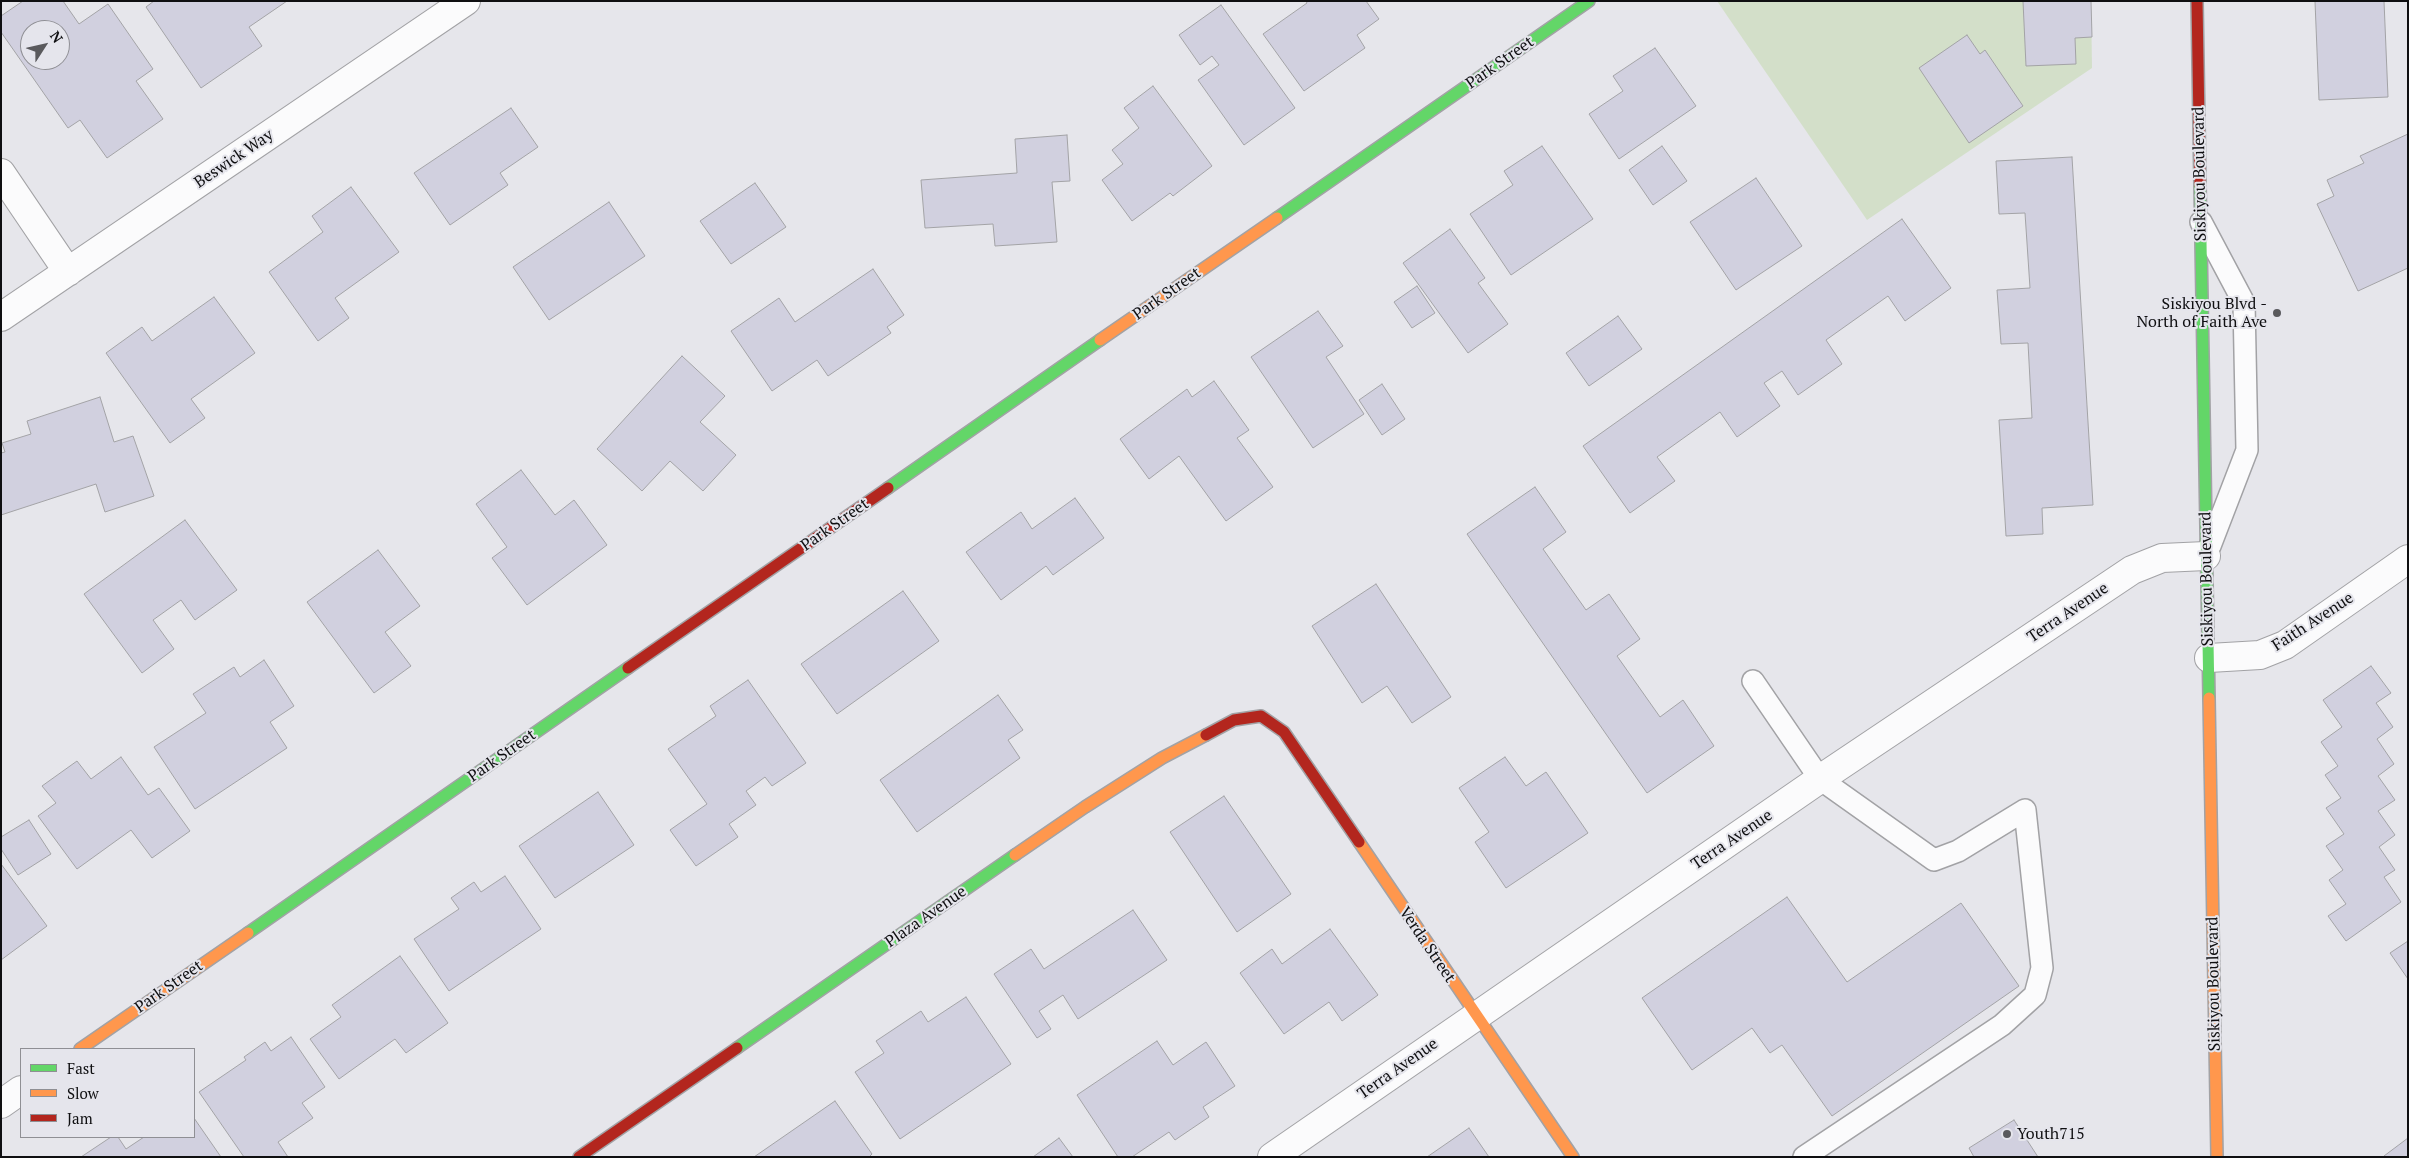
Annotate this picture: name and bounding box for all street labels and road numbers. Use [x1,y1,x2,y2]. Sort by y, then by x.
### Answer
street label: Park Street [1462,33,1538,93]
street label: Siskiyou Boulevard [2189,106,2211,242]
street label: Beswick Way [191,126,277,192]
street label: Park Street [1129,264,1205,324]
street label: Park Street [797,495,873,555]
street label: Siskiyou Boulevard [2196,511,2218,647]
street label: Terra Avenue [2024,579,2112,647]
street label: Faith Avenue [2269,589,2357,655]
street label: Park Street [464,726,540,786]
street label: Terra Avenue [1688,806,1776,874]
street label: Plaza Avenue [882,882,970,952]
street label: Verda Street [1395,903,1459,987]
street label: Siskiyou Boulevard [2203,916,2225,1052]
street label: Park Street [131,957,207,1017]
street label: Terra Avenue [1354,1034,1442,1104]

